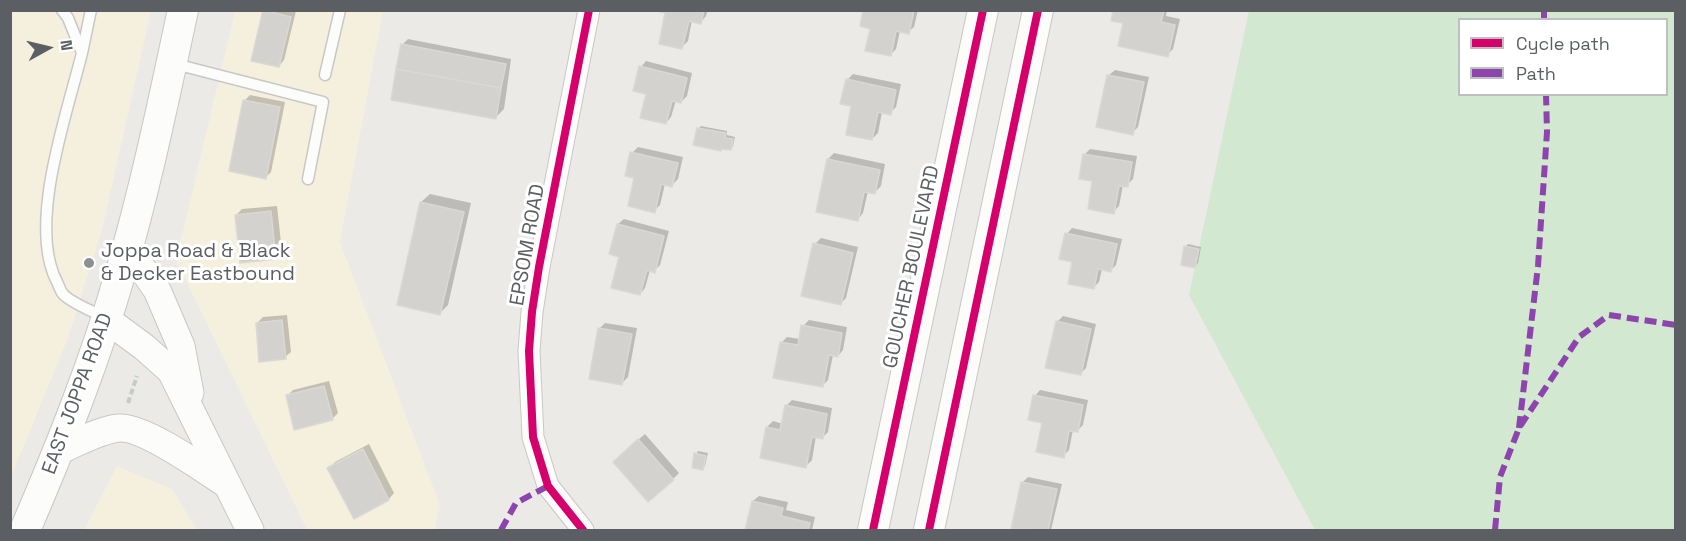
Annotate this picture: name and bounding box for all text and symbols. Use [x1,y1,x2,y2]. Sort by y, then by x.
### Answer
north arrow [18,18,78,78]
legend [1458,18,1668,96]
text: Cycle path [1516,32,1610,55]
text: N [55,39,77,52]
text: Path [1516,62,1556,85]
street label: GOUCHER BOULEVARD [879,163,945,371]
street label: EPSOM ROAD [506,182,550,308]
place label: Joppa Road & Black & Decker Eastbound [101,240,295,287]
marker: Joppa Road & Black & Decker Eastbound [82,256,96,270]
street label: EAST JOPPA ROAD [38,310,118,478]

